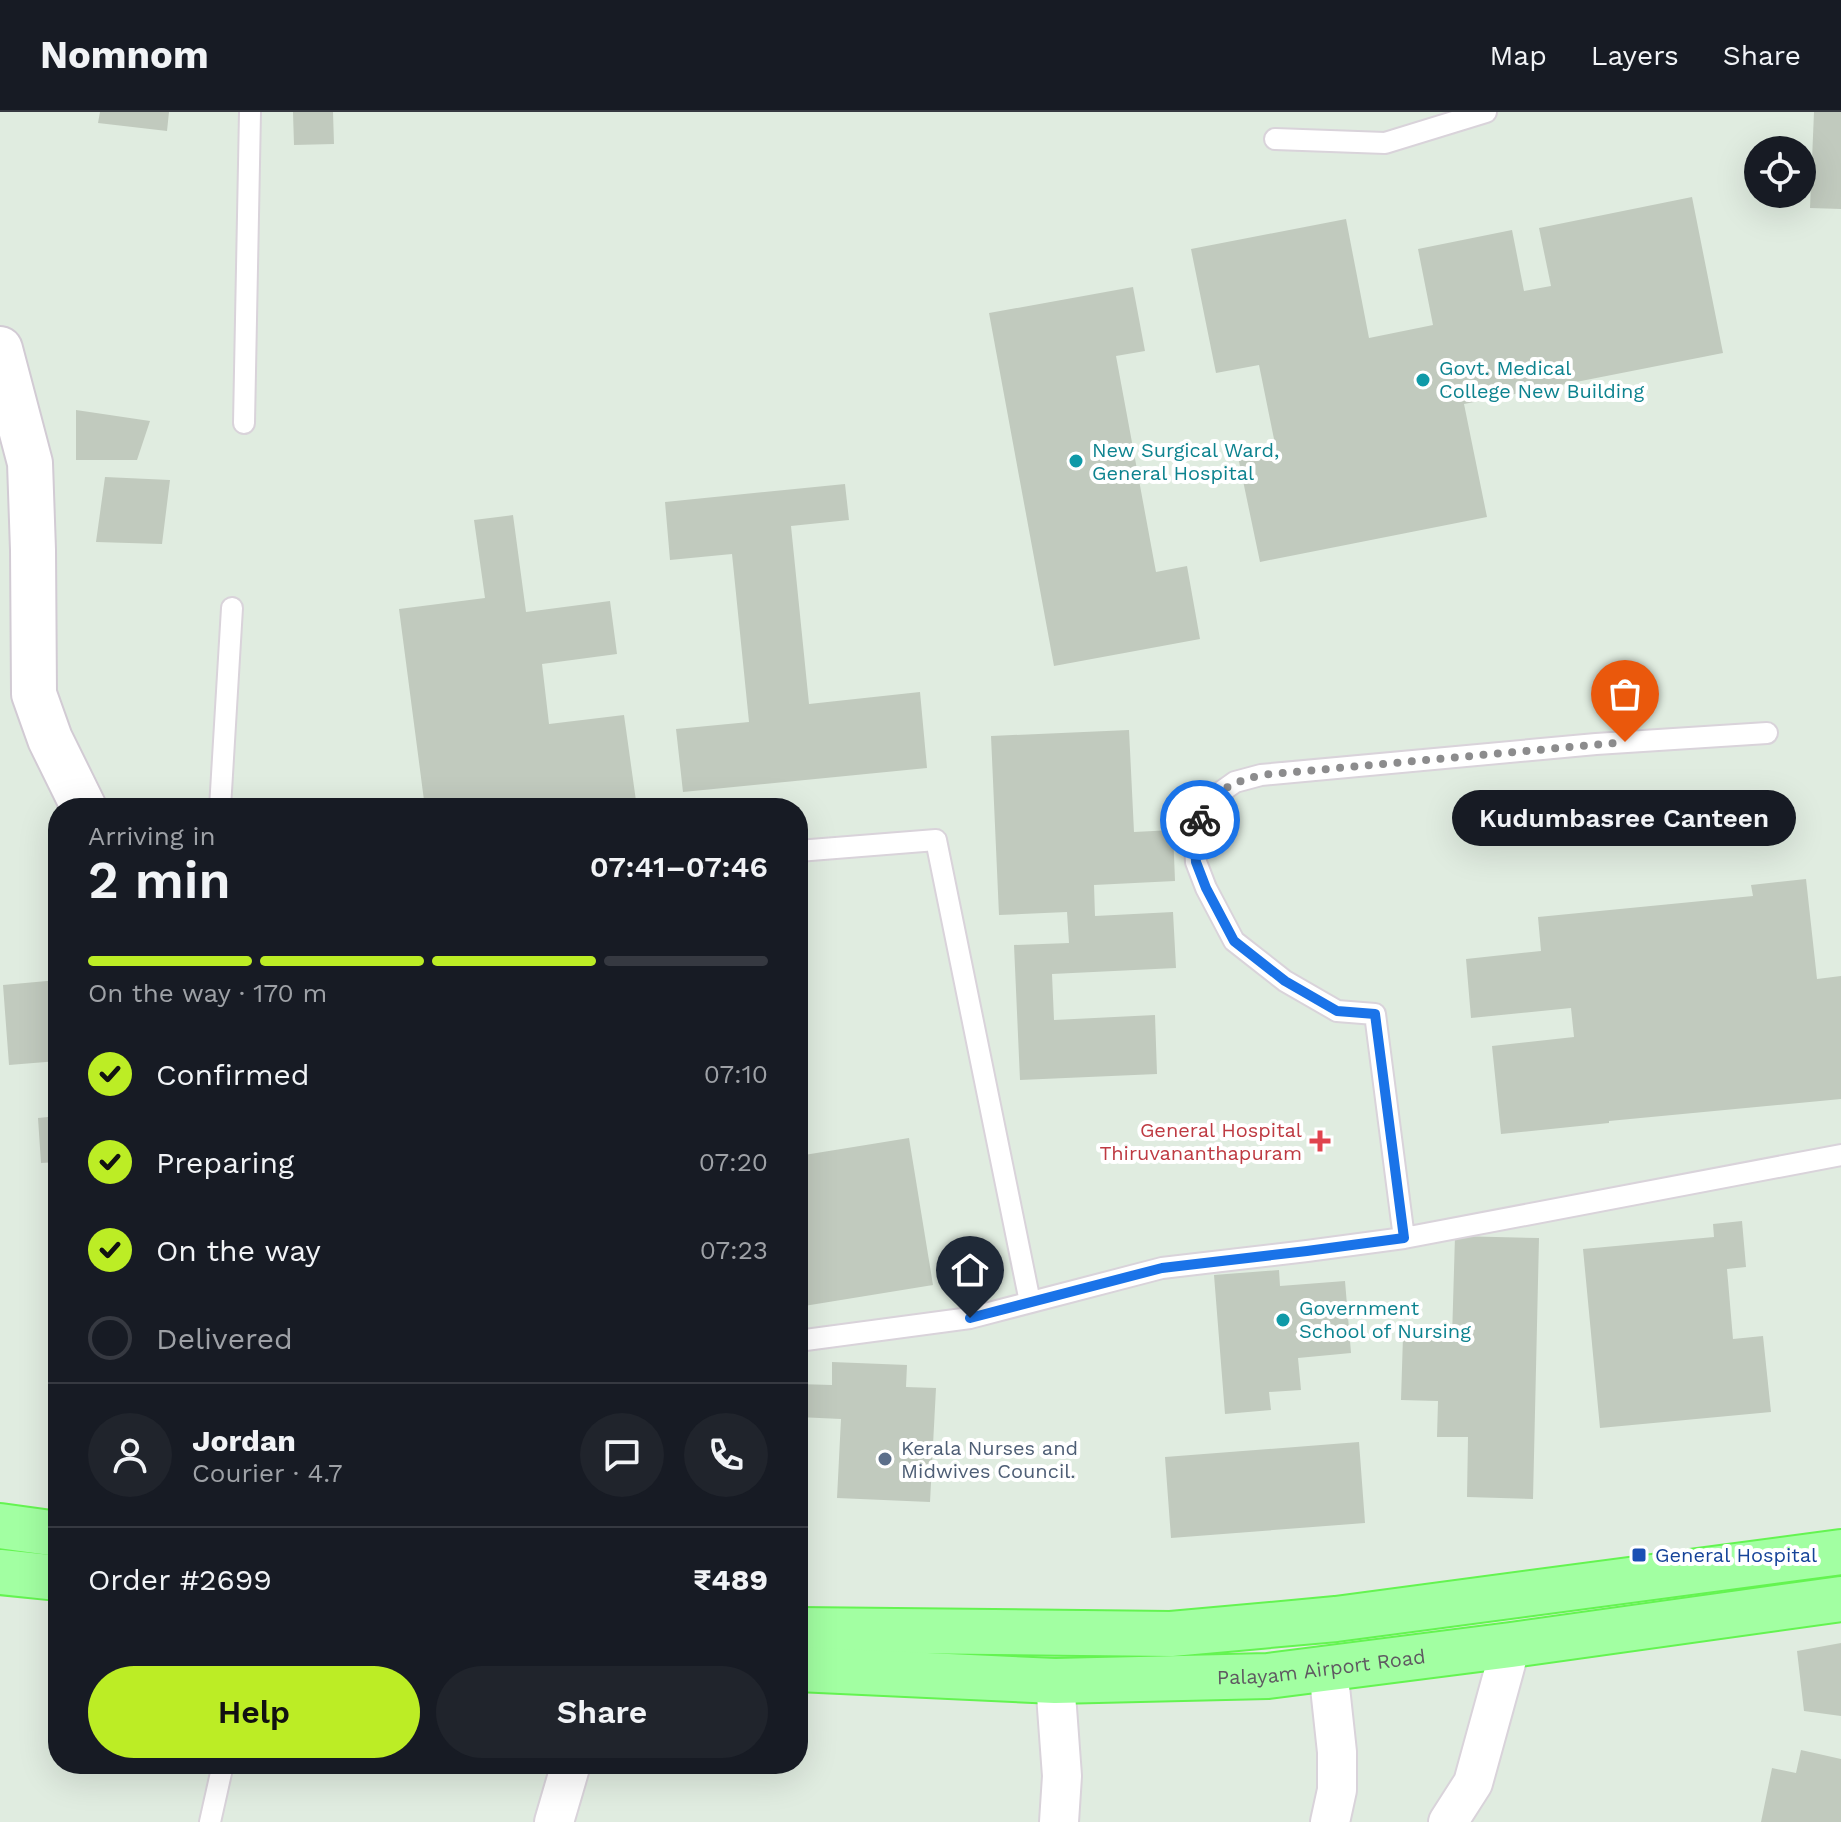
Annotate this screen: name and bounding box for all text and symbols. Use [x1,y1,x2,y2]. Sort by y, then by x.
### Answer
text: Nomnom [40,33,209,77]
text: Map [1490,39,1547,72]
text: Layers [1591,39,1679,72]
text: Share [1723,39,1801,72]
map controls [1744,136,1816,208]
button: locate [1744,136,1816,208]
place label: Govt. Medical College New Building [1439,356,1644,403]
marker: Govt. Medical College New Building [1414,371,1432,389]
place label: New Surgical Ward, General Hospital [1092,438,1279,485]
marker: New Surgical Ward, General Hospital [1067,452,1085,470]
pin [1591,660,1659,742]
icon: bag [1603,672,1647,716]
courier [1160,780,1240,860]
callout: Kudumbasree Canteen [1453,790,1797,846]
icon: bike [1178,798,1222,842]
text: Kudumbasree Canteen [1479,803,1769,833]
text: Arriving in [88,821,216,851]
text: 07:41–07:46 [590,849,768,884]
text: 2 min [88,850,231,911]
text: On the way · 170 m [88,978,327,1008]
icon: check [88,1052,132,1096]
text: Confirmed [156,1057,310,1092]
text: 07:10 [704,1059,768,1089]
place label: General Hospital Thiruvananthapuram [1100,1118,1302,1165]
marker: General Hospital Thiruvananthapuram [1309,1130,1331,1152]
icon: check [88,1140,132,1184]
text: Preparing [156,1145,294,1180]
text: 07:20 [699,1147,768,1177]
icon: check [88,1228,132,1272]
text: On the way [156,1233,321,1268]
text: 07:23 [700,1235,768,1265]
pin [936,1236,1004,1318]
icon: home [948,1248,992,1292]
place label: Government School of Nursing [1299,1296,1471,1343]
marker: Government School of Nursing [1274,1311,1292,1329]
text: Delivered [156,1321,293,1356]
button: person [88,1413,172,1497]
button: chat [580,1413,664,1497]
button: phone [684,1413,768,1497]
text: Jordan [192,1423,296,1458]
place label: Kerala Nurses and Midwives Council. [901,1436,1078,1483]
marker: Kerala Nurses and Midwives Council. [876,1450,894,1468]
text: Courier · 4.7 [192,1458,342,1488]
place label: General Hospital [1655,1543,1817,1567]
marker: General Hospital [1630,1546,1648,1564]
text: Order #2699 [88,1562,272,1597]
text: ₹489 [693,1562,768,1597]
street label: Palayam Airport Road [1217,1644,1427,1689]
button: Help [88,1666,420,1758]
button: Share [436,1666,768,1758]

